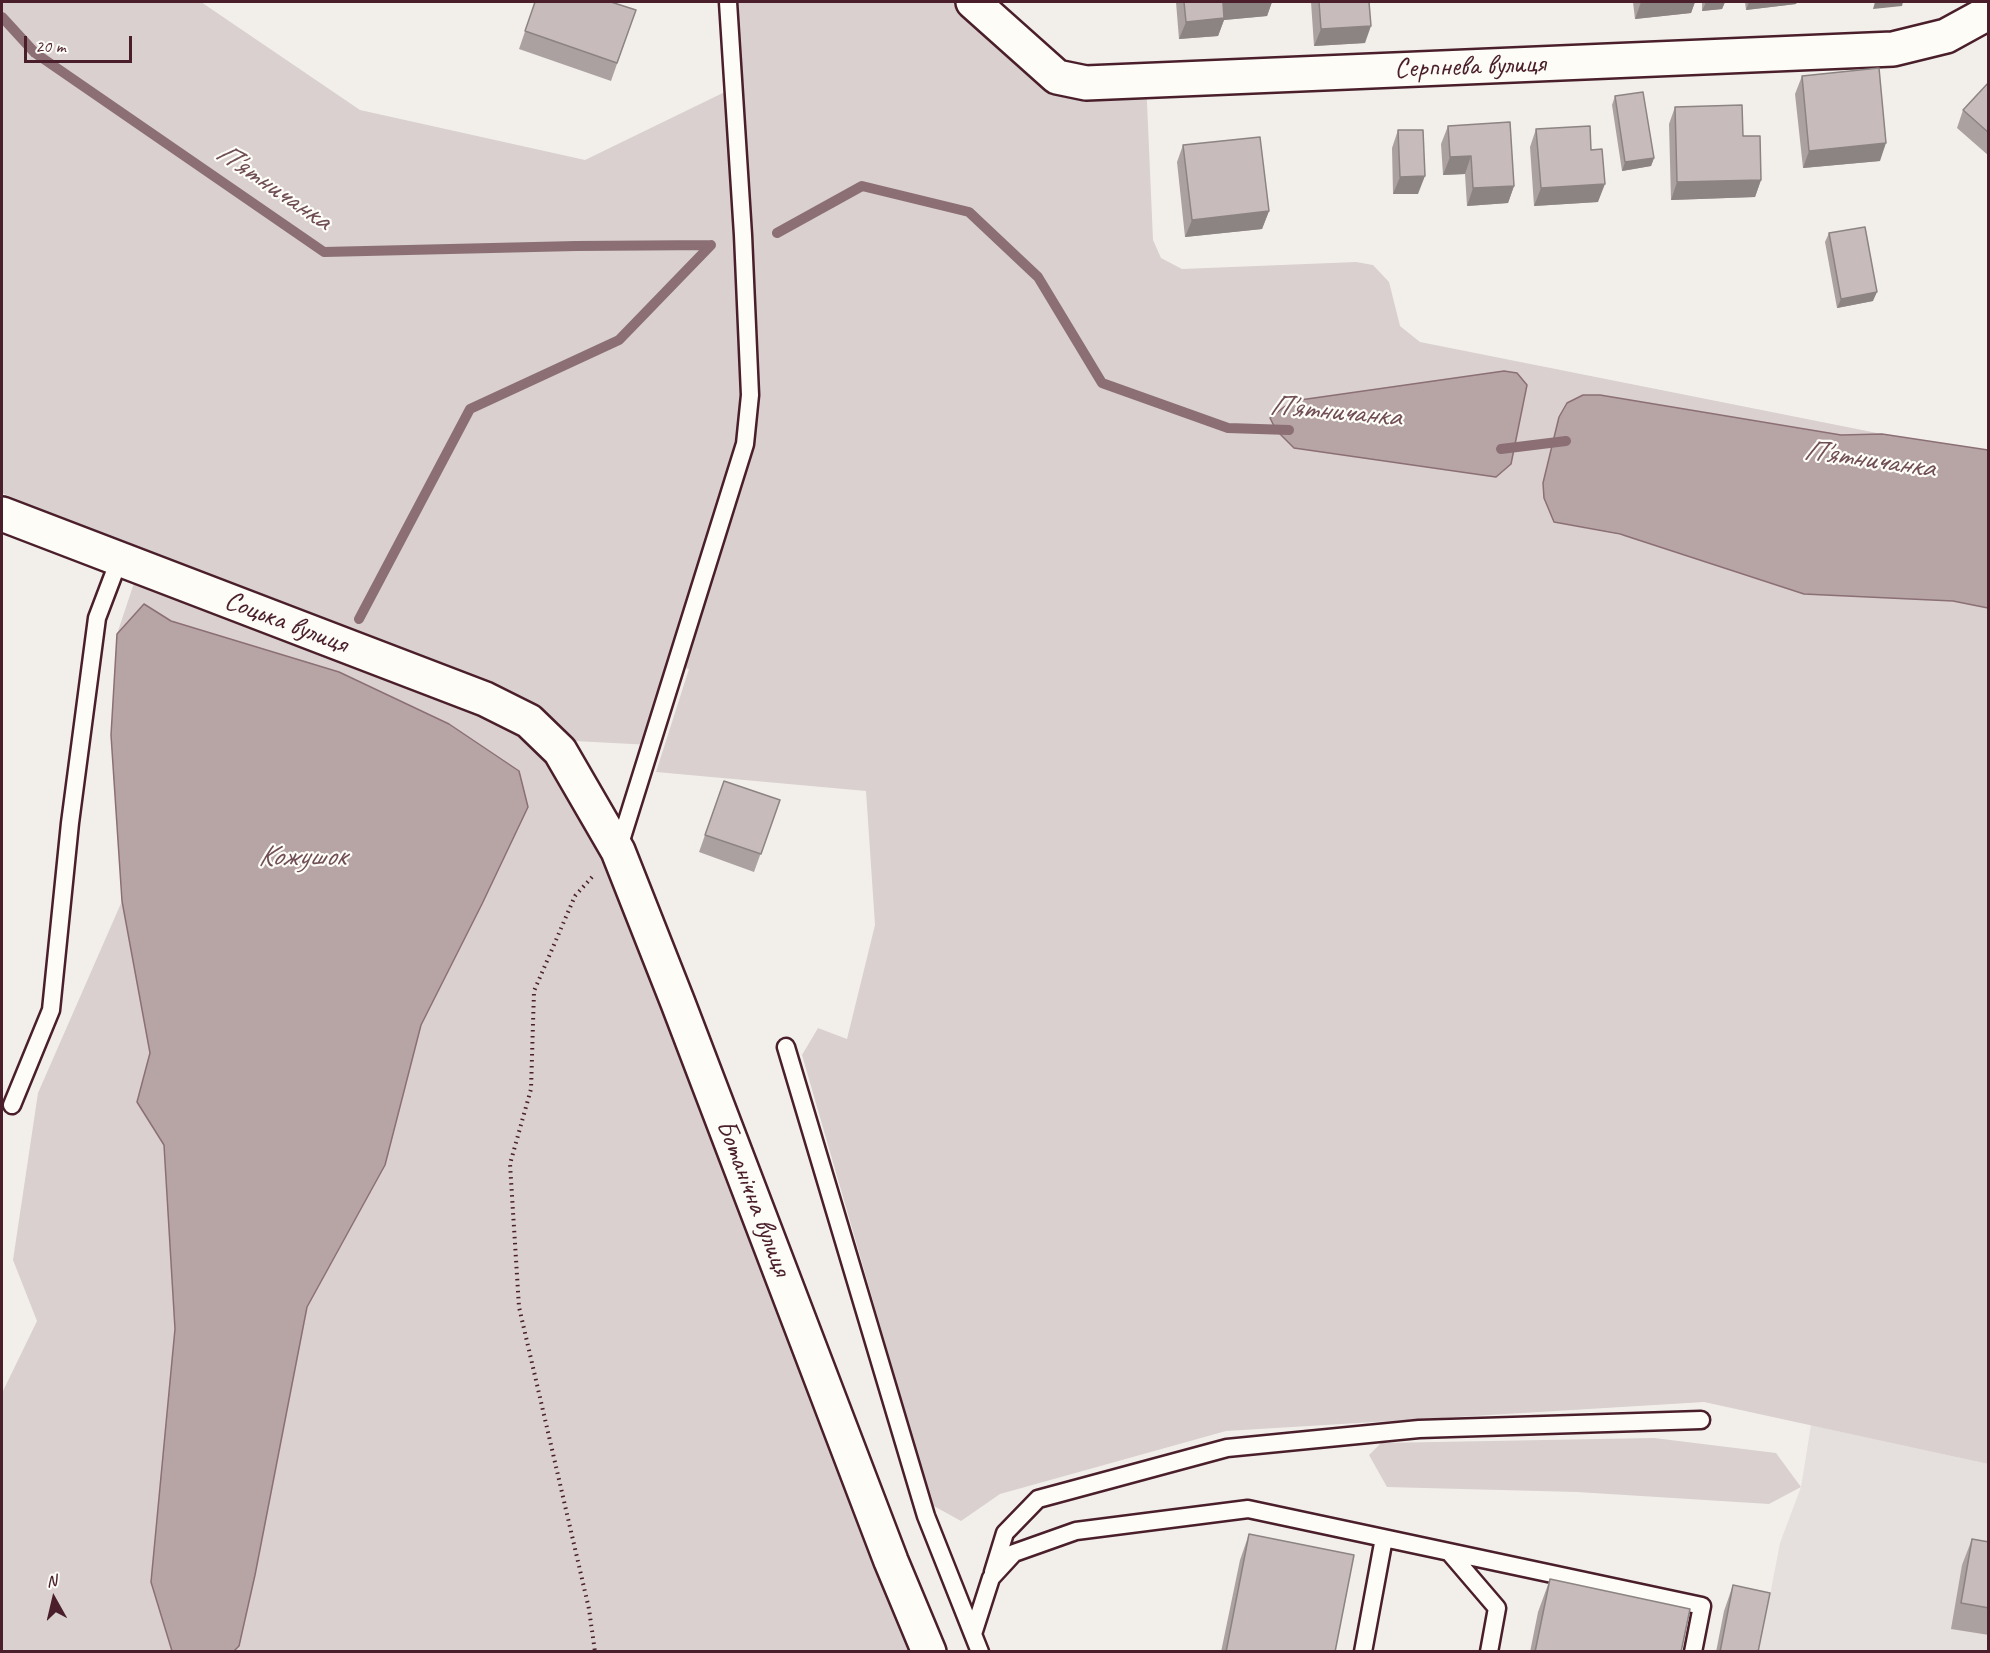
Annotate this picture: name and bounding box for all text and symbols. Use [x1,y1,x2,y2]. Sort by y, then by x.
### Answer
scale bar [27,24,135,62]
text: 20 m [35,35,66,57]
street label: Серпнева вулиця [1394,48,1546,86]
water label: П'ятничанка [208,135,338,239]
water label: П'ятничанка [1268,388,1402,436]
water label: П'ятничанка [1801,433,1937,487]
street label: Соцька вулиця [220,584,352,662]
water label: Кожушок [258,839,346,875]
street label: Ботанічна вулиця [708,1115,798,1281]
north arrow [24,1569,84,1629]
text: N [45,1571,58,1592]

